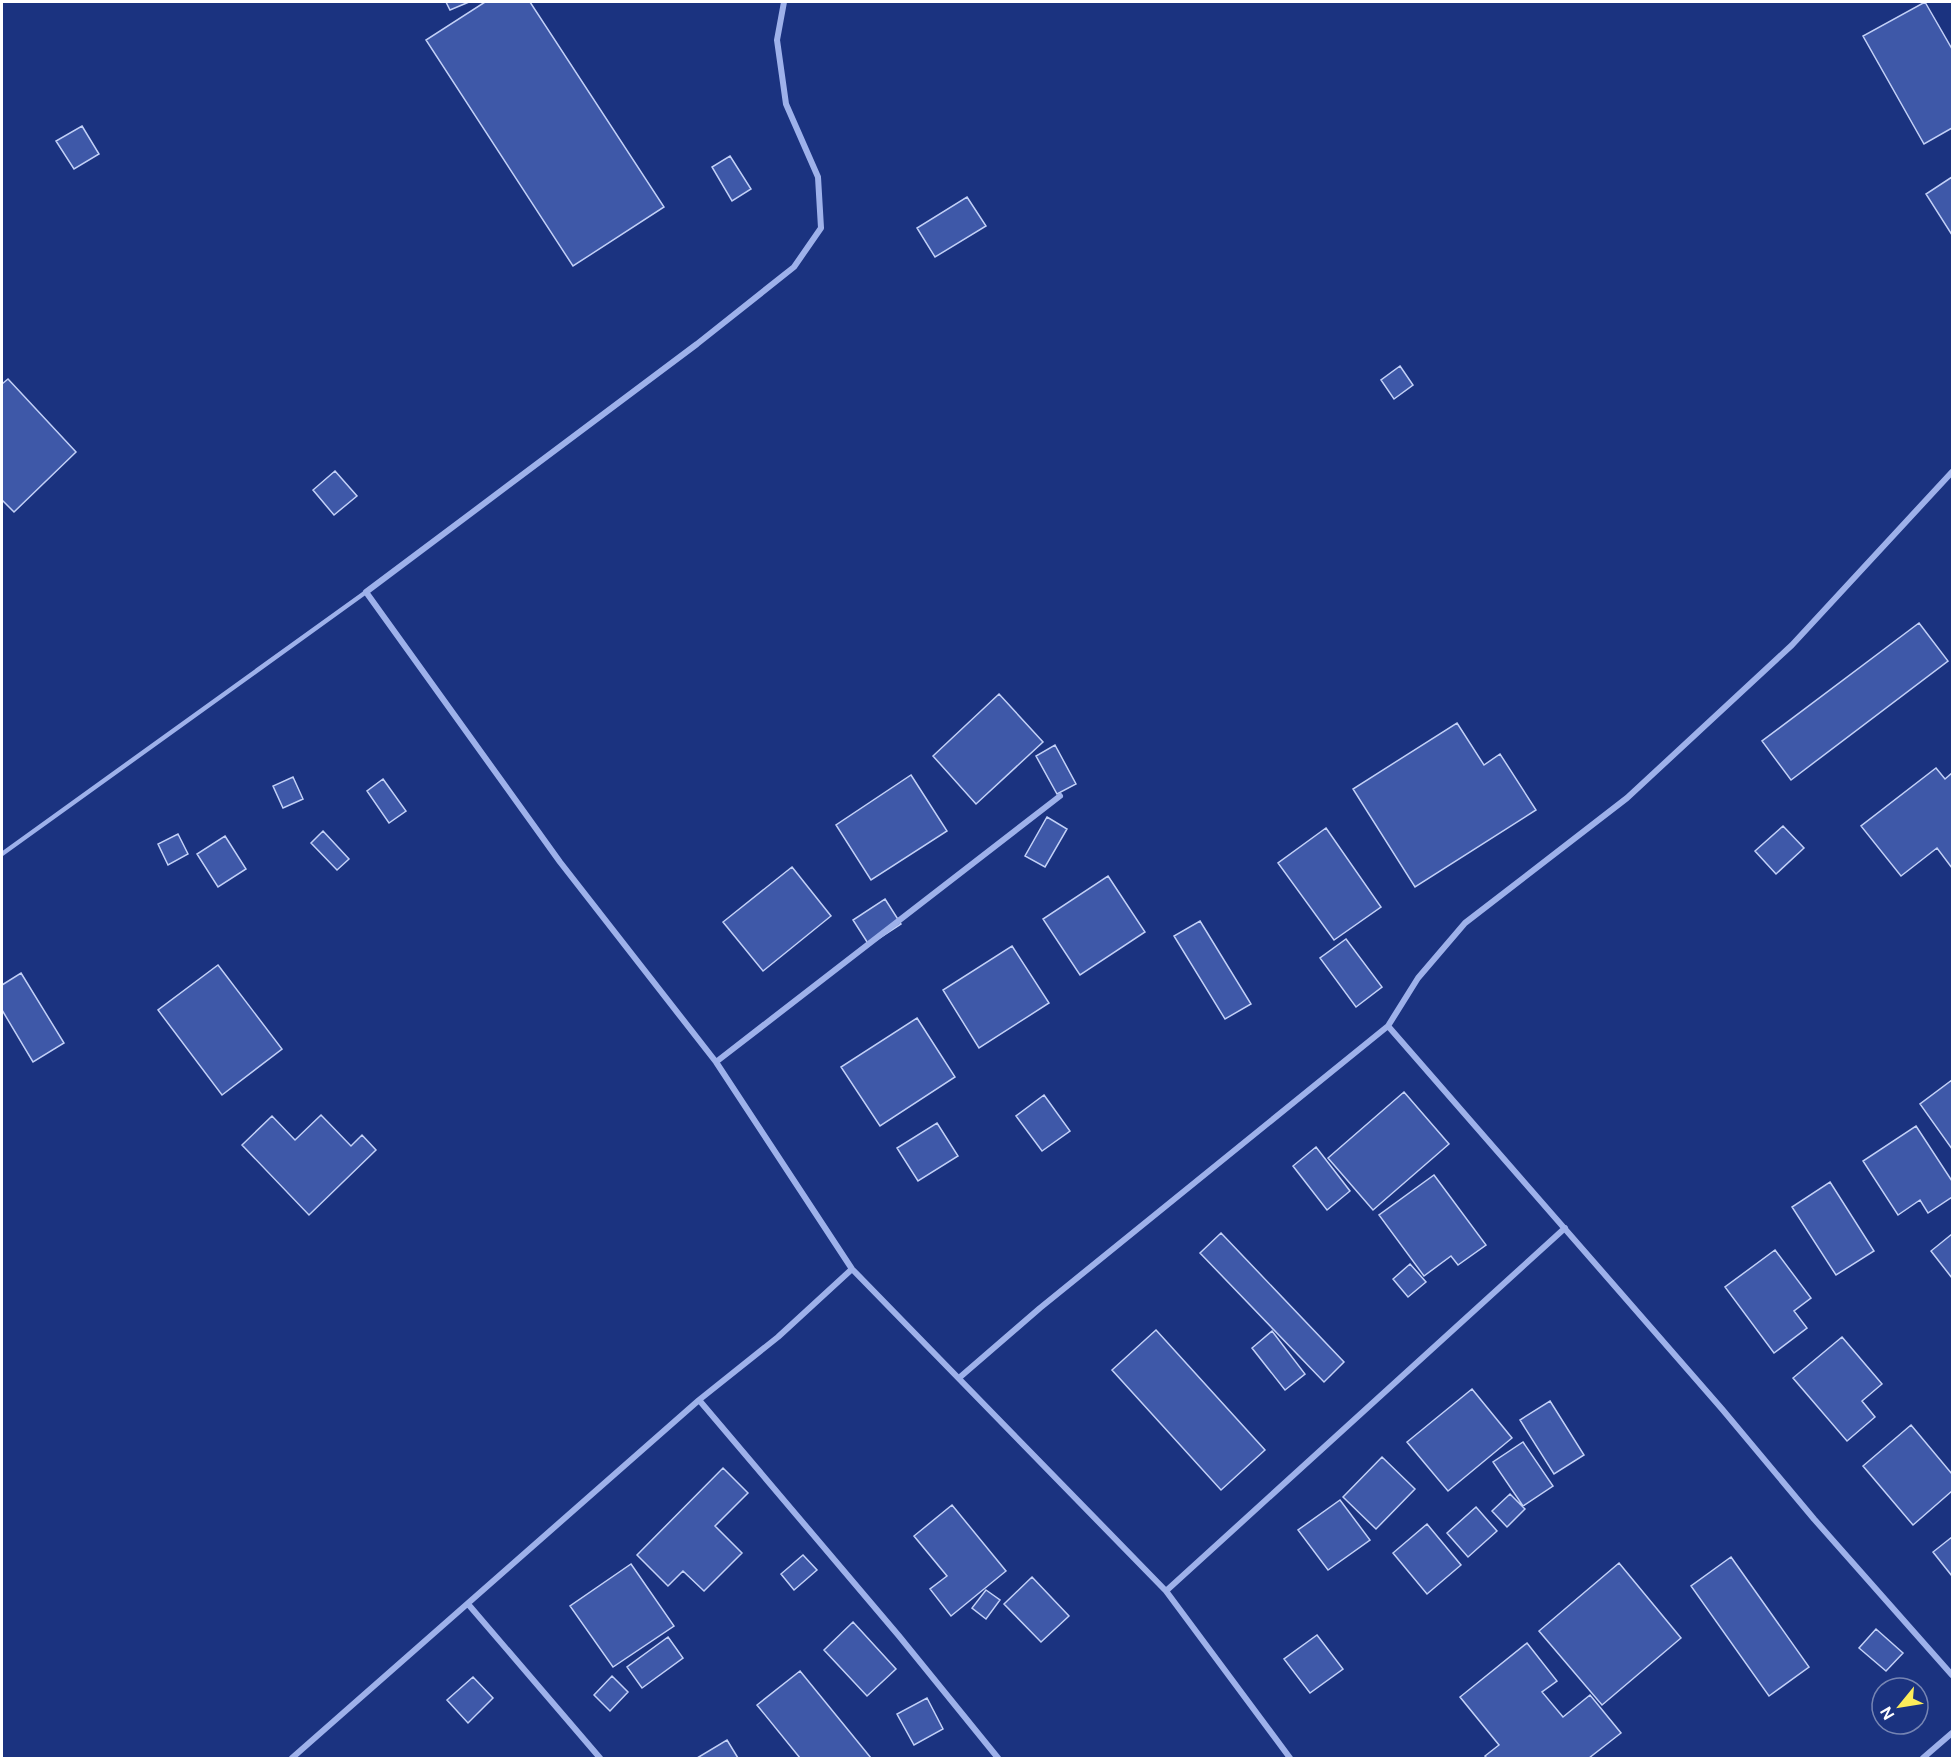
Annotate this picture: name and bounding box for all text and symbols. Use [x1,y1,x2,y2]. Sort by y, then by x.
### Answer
north arrow [1870,1676,1930,1736]
text: N [1875,1703,1899,1724]

